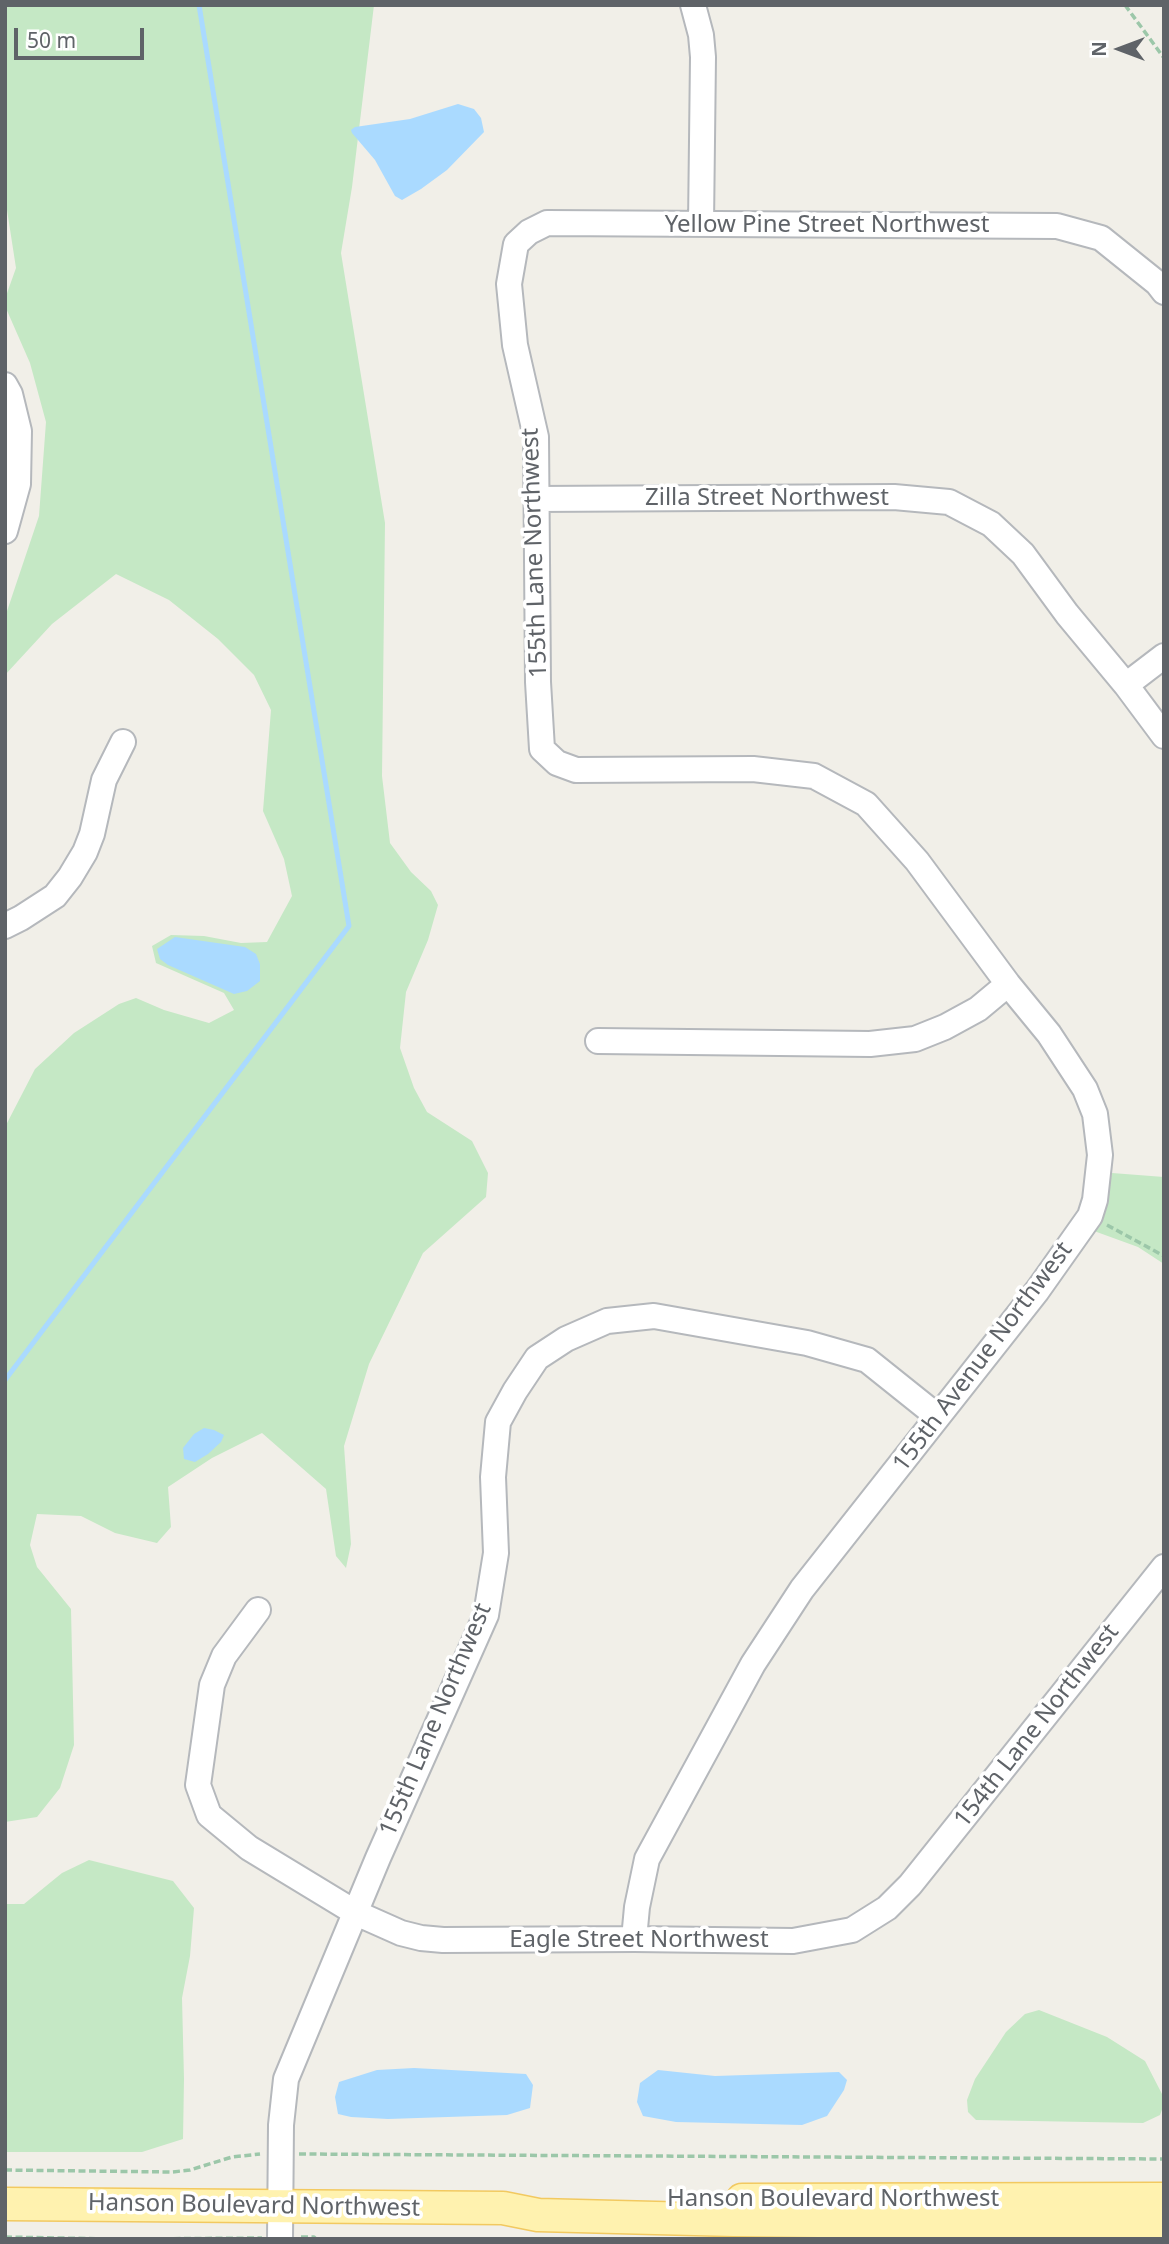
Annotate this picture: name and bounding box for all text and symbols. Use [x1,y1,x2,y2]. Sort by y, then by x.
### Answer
scale bar [18,14,147,58]
north arrow [1085,14,1155,84]
text: 50 m [27,26,76,54]
text: N [1086,41,1112,57]
street label: Yellow Pine Street Northwest [665,211,989,239]
street label: 155th Lane Northwest [516,427,554,679]
street label: Zilla Street Northwest [645,484,889,512]
street label: 155th Avenue Northwest [887,1236,1079,1478]
street label: 155th Lane Northwest [374,1599,498,1841]
street label: 154th Lane Northwest [949,1619,1125,1833]
street label: Eagle Street Northwest [509,1926,769,1954]
street label: Hanson Boulevard Northwest [667,2185,999,2213]
street label: Hanson Boulevard Northwest [88,2189,420,2223]

